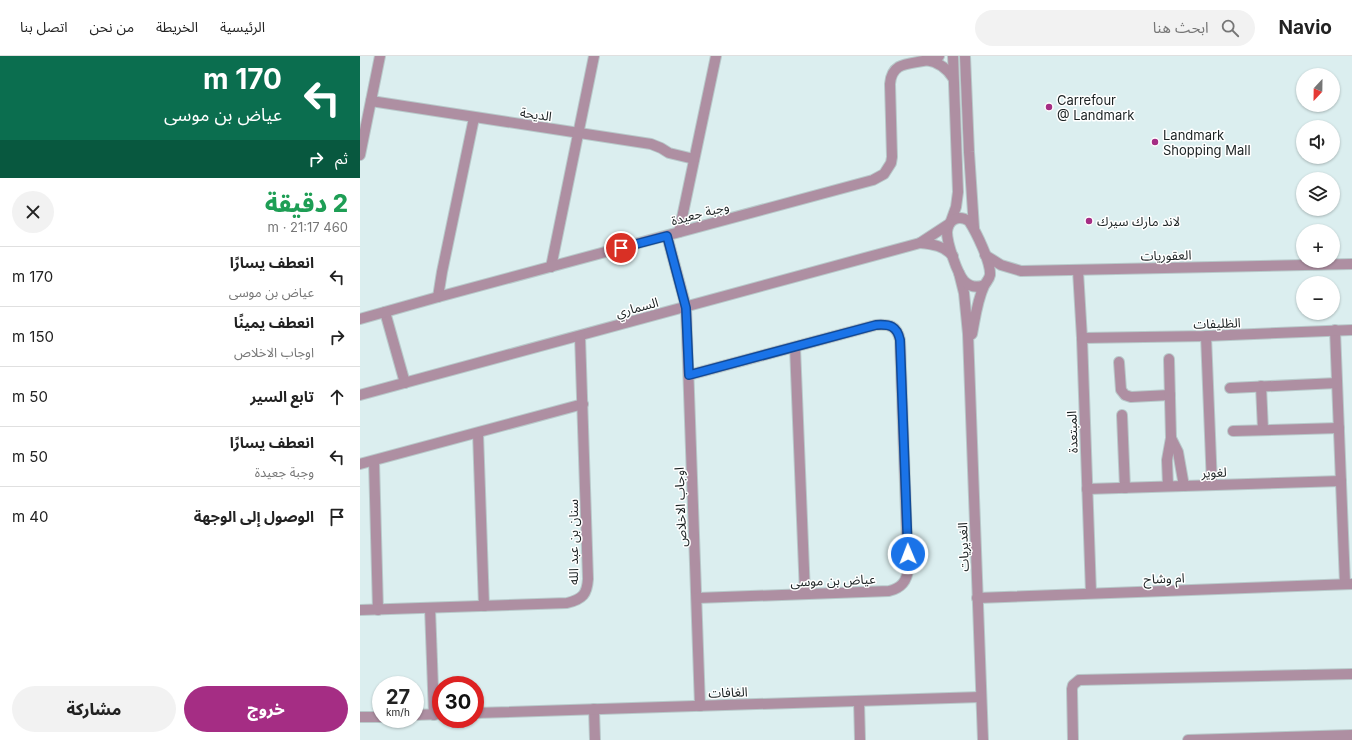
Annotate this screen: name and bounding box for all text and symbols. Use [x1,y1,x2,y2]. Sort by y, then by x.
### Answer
search box [975,10,1255,46]
text: Navio [1279,16,1332,39]
icon: search [1219,17,1241,39]
text: اتصل بنا [20,18,68,35]
text: من نحن [90,18,134,35]
text: الخريطة [156,18,198,35]
text: الرئيسية [220,18,265,35]
text: ابحث هنا [1153,18,1209,37]
text: 170 m [203,62,282,96]
north arrow [1296,68,1340,112]
map controls [1296,68,1340,320]
icon: left [296,72,348,124]
place label: Carrefour @ Landmark [1057,92,1134,123]
marker: Carrefour @ Landmark [1044,102,1054,112]
text: عياض بن موسى [164,104,282,125]
street label: الديحة [519,104,553,124]
button: sound [1296,120,1340,164]
place label: Landmark Shopping Mall [1163,127,1251,158]
marker: Landmark Shopping Mall [1150,137,1160,147]
icon: right [305,148,327,170]
text: ثم [335,149,348,168]
button: layers [1296,172,1340,216]
text: 2 دقيقة [265,189,348,218]
button: close [12,191,54,233]
street label: وجبة جعيدة [669,198,731,228]
place label: لاند مارك سيرك [1097,213,1180,229]
marker: لاند مارك سيرك [1084,216,1094,226]
text: 460 m · 21:17 [268,219,348,235]
button: + [1296,224,1340,268]
pin [604,231,638,265]
icon: arrive [610,237,632,259]
street label: العقوريات [1140,247,1192,264]
text: انعطف يسارًا [230,253,314,272]
icon: left [326,266,348,288]
text: 170 m [12,267,53,286]
button: − [1296,276,1340,320]
text: عياض بن موسى [229,284,314,300]
street label: السماري [614,294,661,323]
text: انعطف يمينًا [234,313,314,332]
street label: الظليفات [1193,314,1241,332]
icon: right [326,326,348,348]
text: 150 m [12,327,54,346]
text: اوجاب الاخلاص [234,344,314,360]
icon: ahead [326,386,348,408]
text: 50 m [12,387,48,406]
text: تابع السير [250,387,314,406]
street label: المبتعدة [1063,411,1081,453]
text: انعطف يسارًا [230,433,314,452]
icon: left [326,446,348,468]
text: 50 m [12,447,48,466]
text: وجبة جعيدة [255,464,314,480]
street label: لغوير [1200,464,1227,481]
street label: اوجاب الاخلاص [671,467,690,547]
street label: سنان بن عبد الله [565,499,582,585]
icon: arrive [326,506,348,528]
text: 40 m [12,507,49,526]
text: الوصول إلى الوجهة [194,507,314,526]
street label: الغديريات [954,522,972,572]
position arrow [887,533,929,575]
street label: ام وشاح [1143,569,1185,590]
street label: عياض بن موسى [790,571,876,590]
speed limit sign: 30 [432,676,484,728]
street label: الغافات [708,683,748,701]
text: 27 [386,685,410,709]
button: مشاركة [12,686,176,732]
button: خروج [184,686,348,732]
text: km/h [386,706,410,718]

